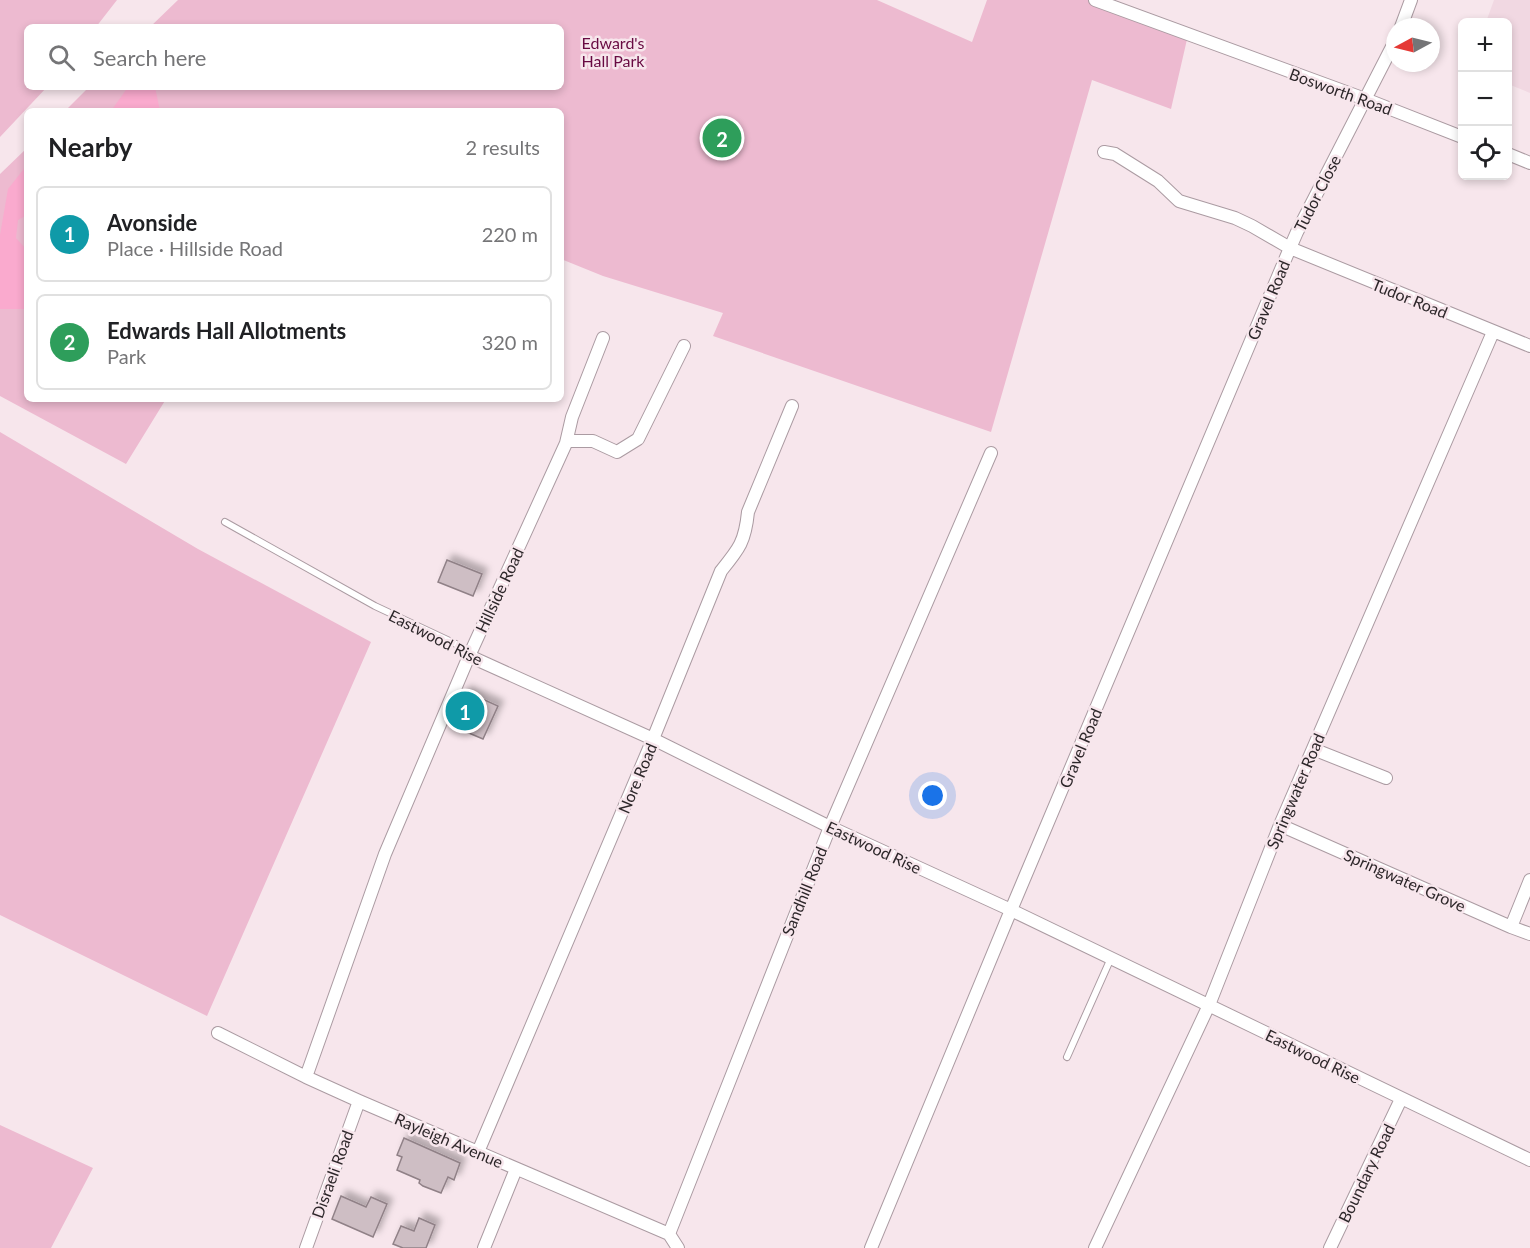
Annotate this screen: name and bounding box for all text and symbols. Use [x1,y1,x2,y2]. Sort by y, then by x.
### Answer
north arrow [1386,18,1440,72]
map controls [1458,18,1512,180]
button: + [1458,18,1512,72]
search box [24,24,564,90]
park label: Edward's Hall Park [582,33,645,70]
icon: search [45,41,78,74]
text: Search here [93,44,206,71]
street label: Bosworth Road [1287,64,1395,118]
button: − [1458,72,1512,126]
pin: 2 [702,116,742,160]
button: locate [1458,126,1512,180]
text: Nearby [48,131,133,163]
text: 2 results [465,135,540,159]
street label: Tudor Close [1290,152,1344,234]
text: Avonside [107,209,197,236]
text: 1 [64,222,75,246]
text: 220 m [482,222,538,246]
text: Place · Hillside Road [107,236,283,260]
street label: Gravel Road [1243,257,1293,343]
street label: Tudor Road [1369,274,1451,322]
text: Edwards Hall Allotments [107,317,346,344]
text: 2 [64,330,75,354]
text: 320 m [482,330,538,354]
text: Park [107,344,146,368]
street label: Hillside Road [471,545,527,635]
street label: Eastwood Rise [386,605,486,669]
pin: 1 [446,688,484,734]
street label: Gravel Road [1055,705,1105,791]
street label: Springwater Road [1262,730,1328,852]
street label: Nore Road [614,740,660,816]
your location [918,781,947,810]
street label: Eastwood Rise [824,817,924,877]
street label: Sandhill Road [778,844,830,938]
street label: Springwater Grove [1341,845,1469,915]
street label: Eastwood Rise [1263,1025,1363,1087]
street label: Rayleigh Avenue [392,1109,506,1171]
street label: Boundary Road [1334,1121,1398,1225]
street label: Disraeli Road [307,1127,357,1221]

